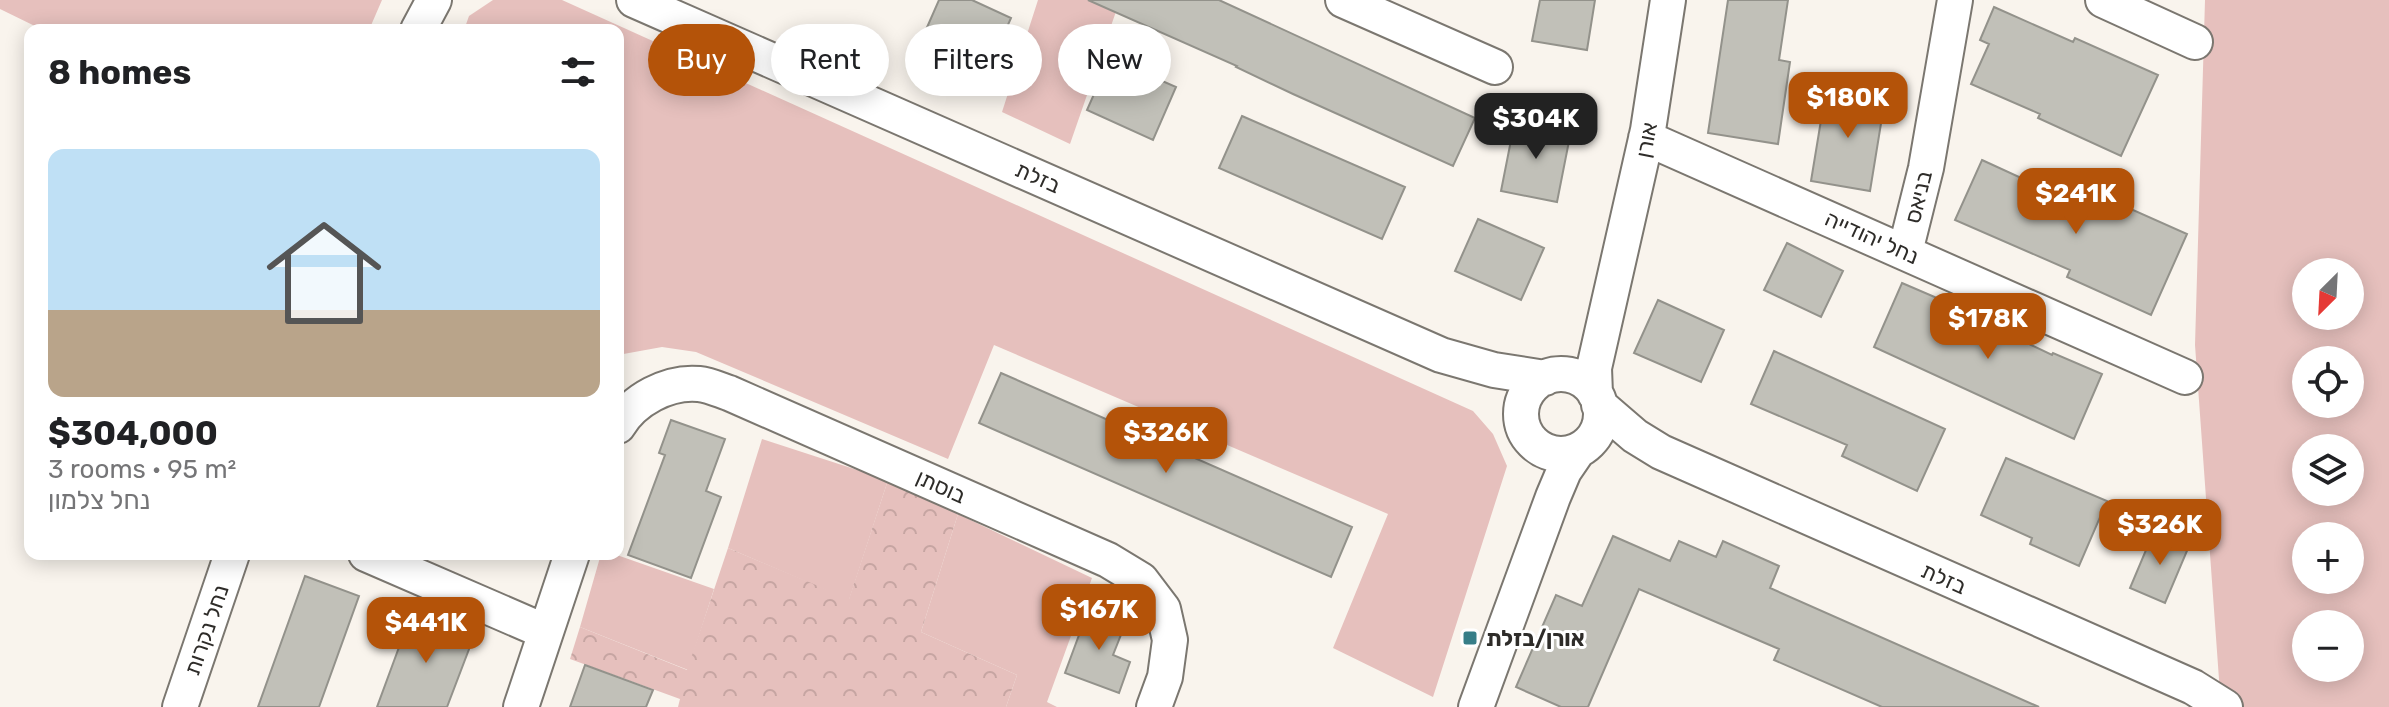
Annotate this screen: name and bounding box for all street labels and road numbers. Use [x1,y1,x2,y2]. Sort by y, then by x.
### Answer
street label: אורן [1630,120,1663,160]
street label: בזלת [1011,156,1064,199]
street label: בניאס [1899,168,1938,226]
street label: נחל יהודייה [1821,205,1923,270]
street label: בוסתן [912,464,970,509]
street label: בזלת [1917,557,1970,600]
street label: נחל נקרות [178,582,234,679]

